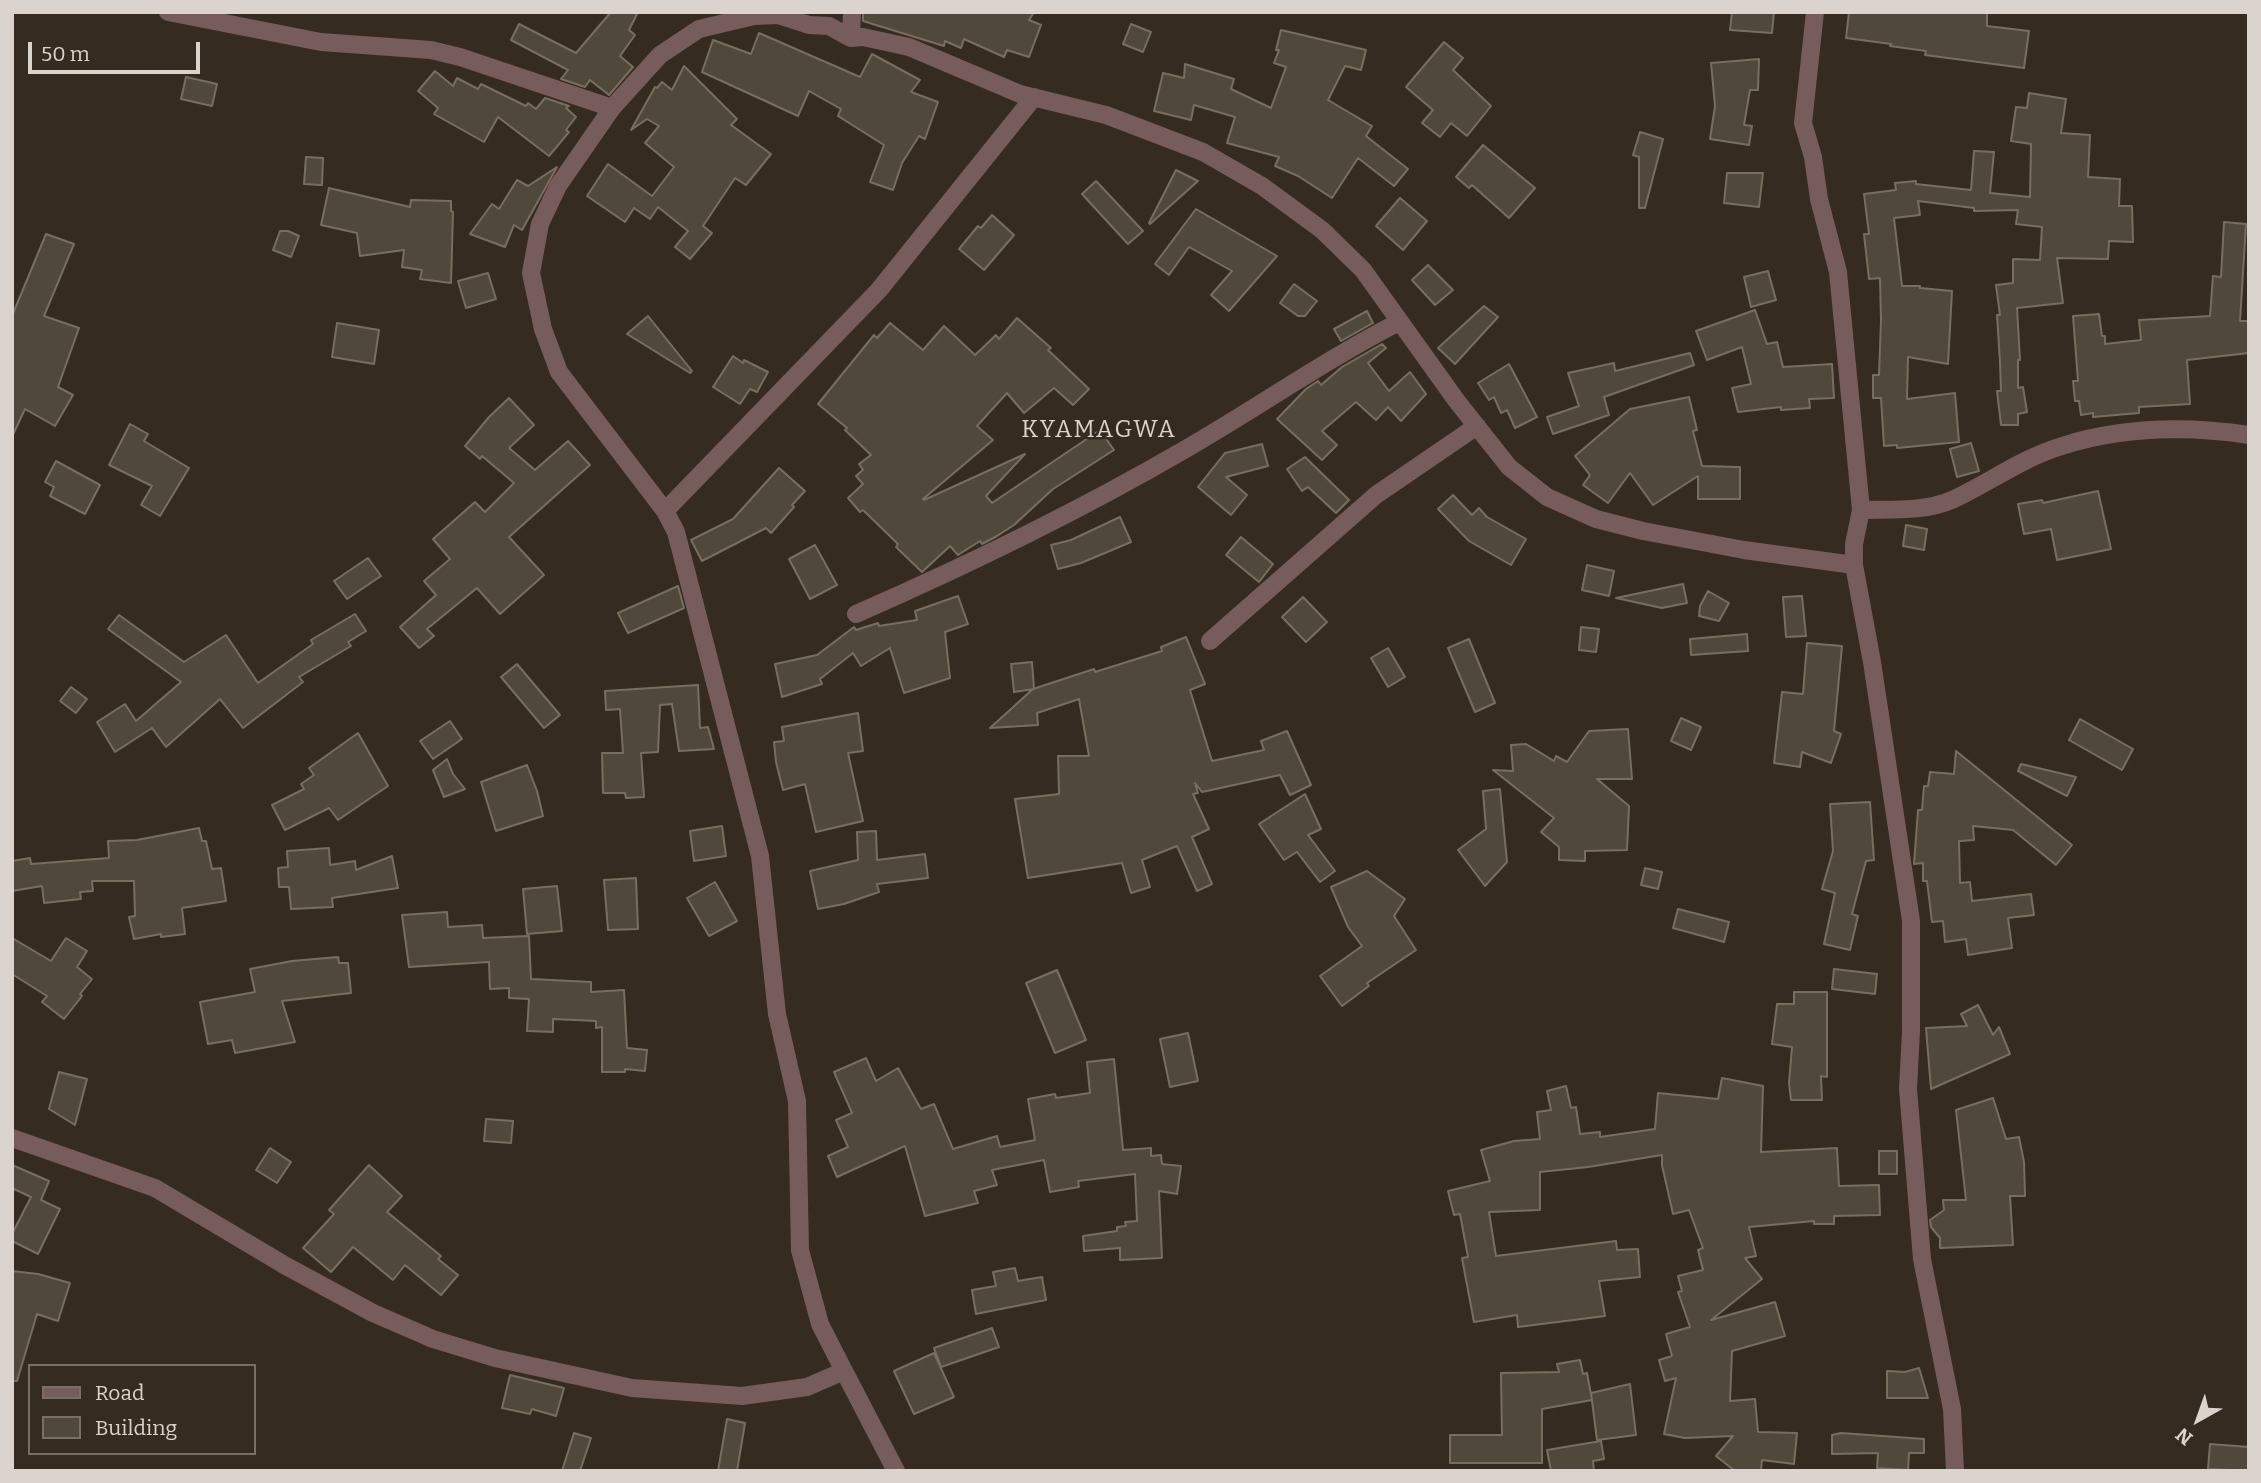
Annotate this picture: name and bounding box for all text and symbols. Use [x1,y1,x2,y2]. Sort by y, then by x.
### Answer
scale bar [32,28,203,72]
text: 50 m [41,41,90,67]
district label: KYAMAGWA [1022,416,1176,444]
legend [28,1364,256,1455]
text: Road [95,1380,144,1406]
north arrow [2163,1385,2233,1455]
text: Building [95,1415,177,1441]
text: N [2171,1423,2197,1450]

